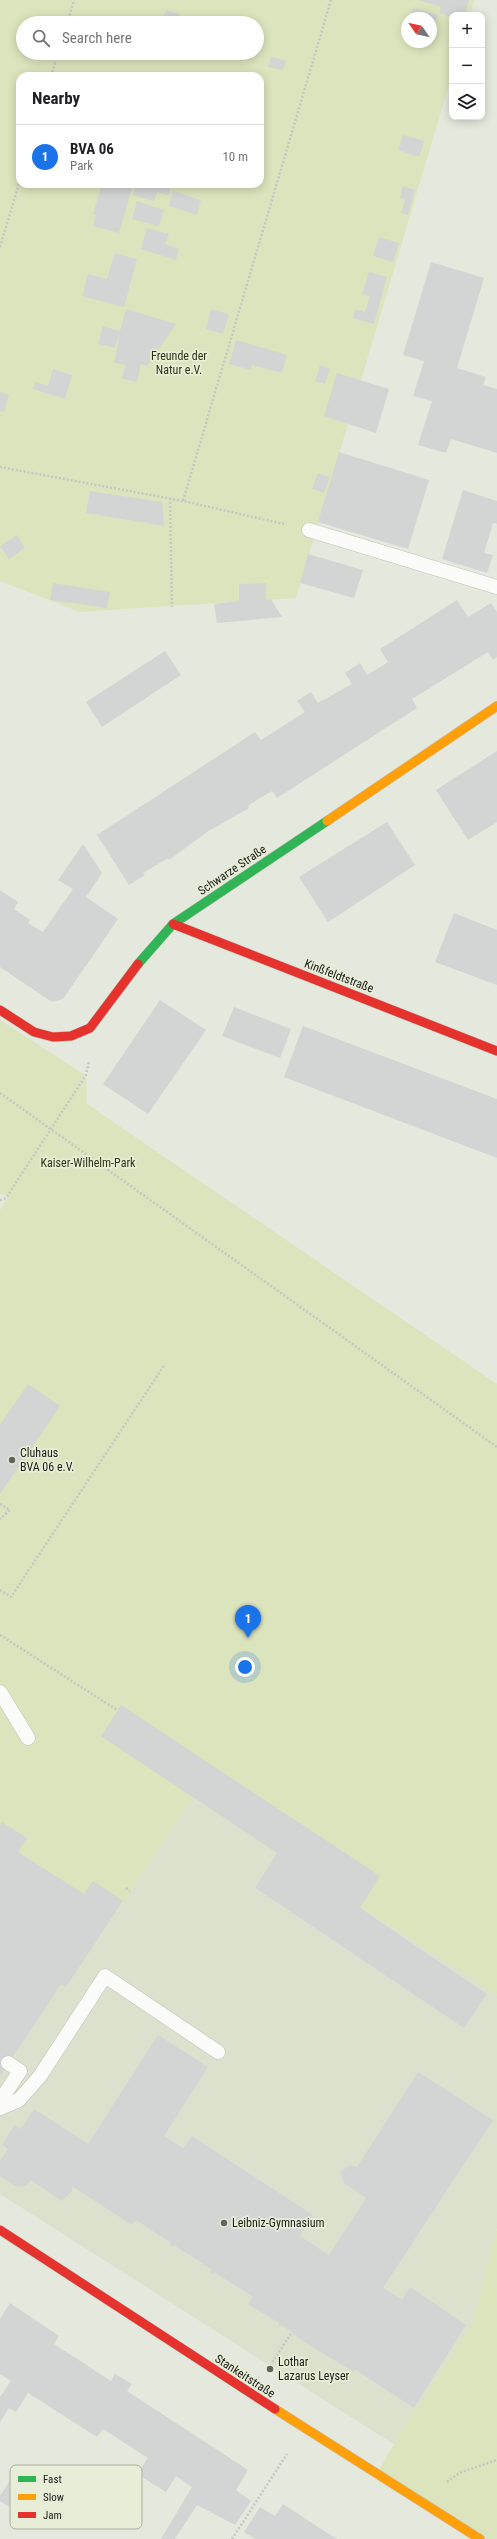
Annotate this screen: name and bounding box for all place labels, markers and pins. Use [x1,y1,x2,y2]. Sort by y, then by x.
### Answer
place label: Cluhaus BVA 06 e.V. [20,1446,74,1474]
marker: Cluhaus BVA 06 e.V. [7,1455,17,1465]
pin: 1 [235,1605,261,1638]
place label: Leibniz-Gymnasium [232,2216,325,2230]
marker: Leibniz-Gymnasium [219,2218,229,2228]
place label: Lothar Lazarus Leyser [278,2355,350,2383]
marker: Lothar Lazarus Leyser [265,2364,275,2374]

